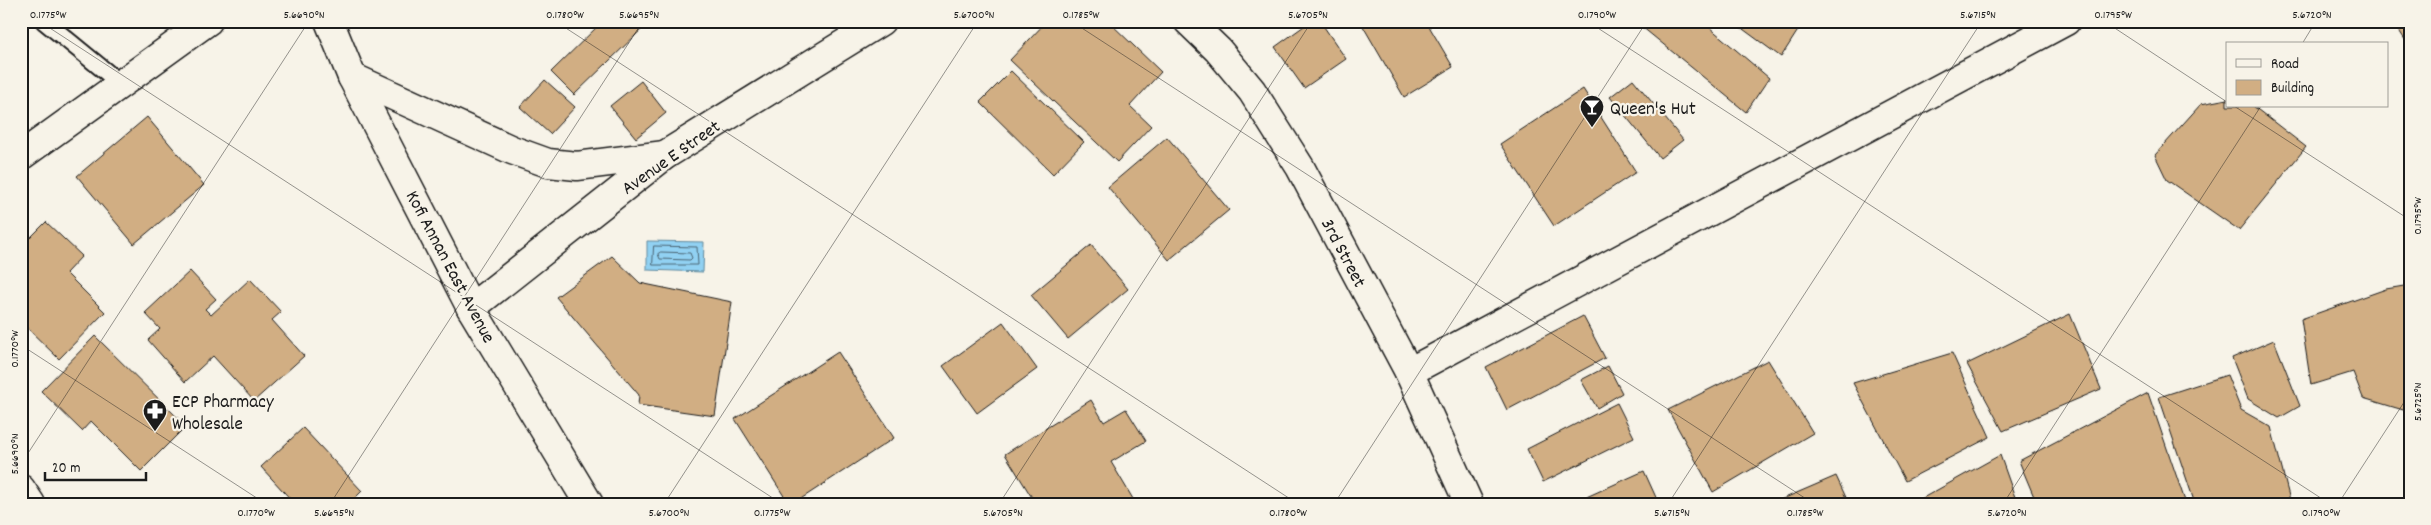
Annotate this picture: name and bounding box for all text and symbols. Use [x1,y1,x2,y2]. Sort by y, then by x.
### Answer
text: 0.1775°W [30,7,66,24]
text: 5.6690°N [283,7,325,24]
text: 0.1780°W [546,7,584,24]
text: 5.6695°N [619,7,659,24]
text: 5.6700°N [954,7,995,24]
text: 0.1785°W [1063,7,1100,24]
text: 5.6705°N [1288,7,1328,24]
text: 0.1790°W [1578,7,1616,24]
text: 5.6715°N [1960,7,1996,24]
text: 0.1795°W [2094,7,2132,24]
text: 5.6720°N [2292,7,2332,24]
legend [2226,42,2388,108]
text: Road [2271,54,2299,76]
text: Building [2271,78,2314,100]
bar icon: Queen's Hut [1579,94,1605,128]
place label: Queen's Hut [1610,97,1696,124]
street label: Avenue E Street [617,115,727,203]
street label: Kofi Annan East Avenue [397,187,501,349]
text: 0.1795°W [2410,197,2427,235]
street label: 3rd Street [1312,214,1371,293]
text: 0.1770°W [7,330,24,368]
text: 5.6725°N [2410,383,2427,421]
place label: ECP Pharmacy Wholesale [172,390,274,439]
pharmacy icon: ECP Pharmacy Wholesale [142,398,168,432]
text: 5.6690°N [7,433,24,475]
scale bar [45,450,146,482]
text: 20 m [52,458,80,480]
text: 0.1770°W [237,505,275,522]
text: 5.6695°N [314,505,354,522]
text: 5.6700°N [649,505,690,522]
text: 0.1775°W [754,505,790,522]
text: 5.6705°N [983,505,1023,522]
text: 0.1780°W [1269,505,1307,522]
text: 5.6715°N [1654,505,1690,522]
text: 0.1785°W [1787,505,1824,522]
text: 5.6720°N [1987,505,2027,522]
text: 0.1790°W [2302,505,2340,522]

